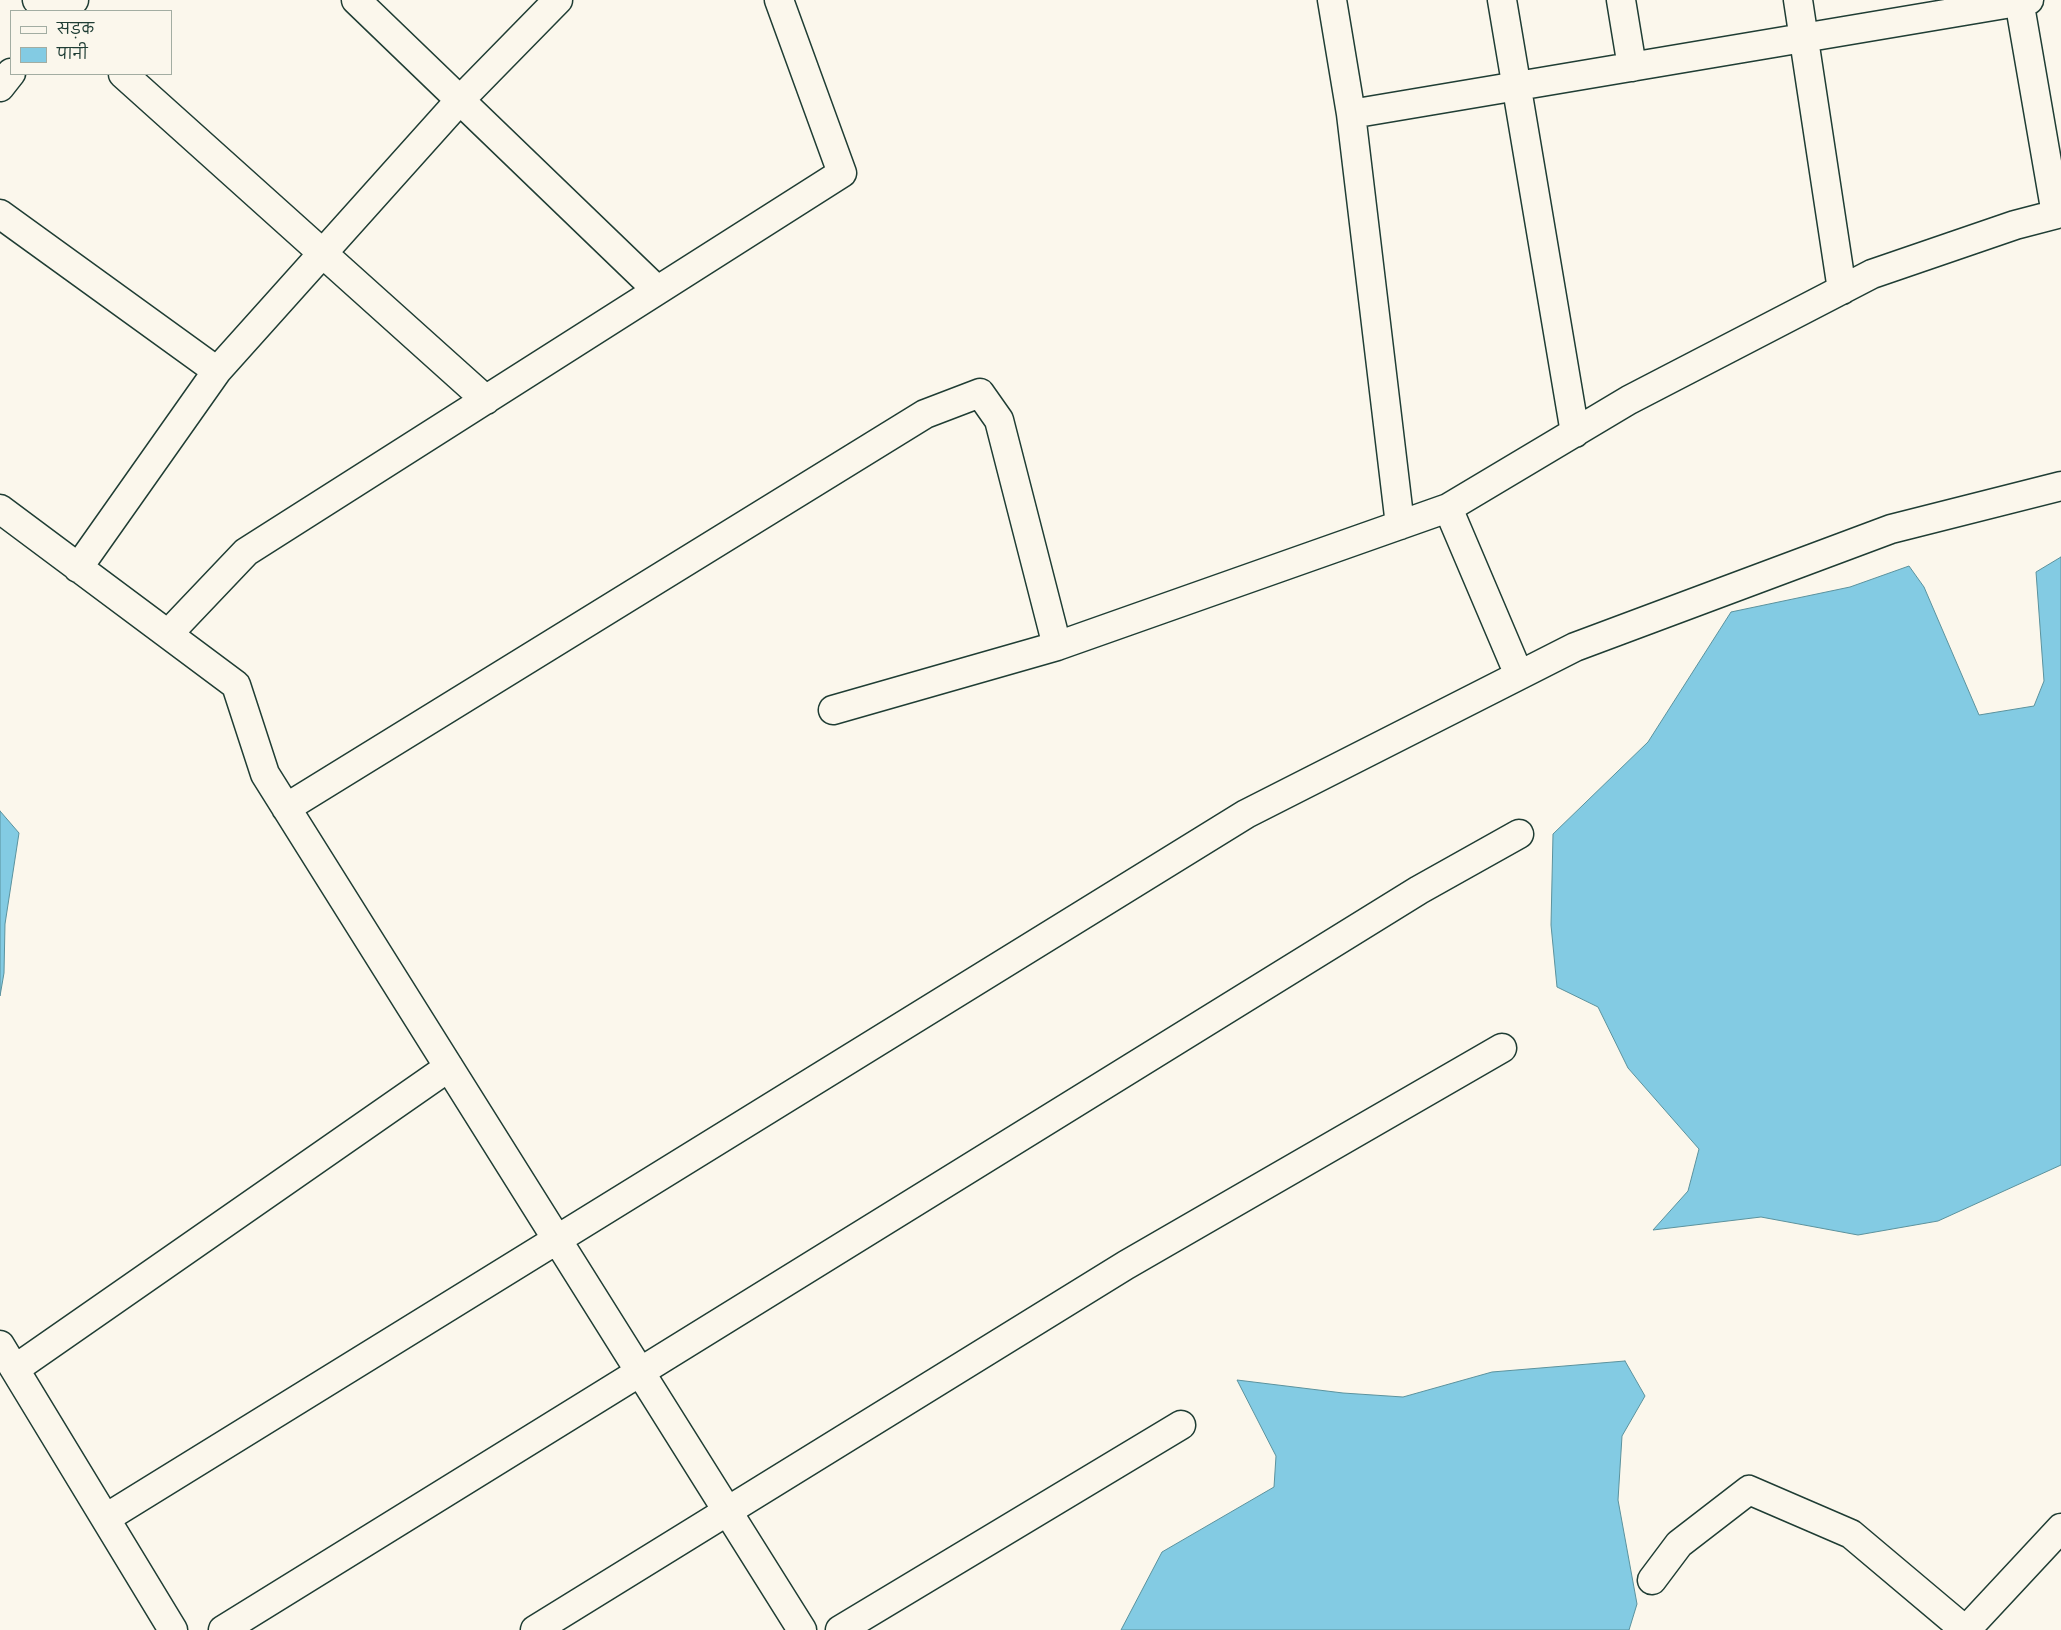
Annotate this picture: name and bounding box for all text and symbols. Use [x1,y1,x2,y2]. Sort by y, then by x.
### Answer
legend [10,10,172,75]
text: सड़क [57,20,94,39]
text: पानी [57,45,88,64]

